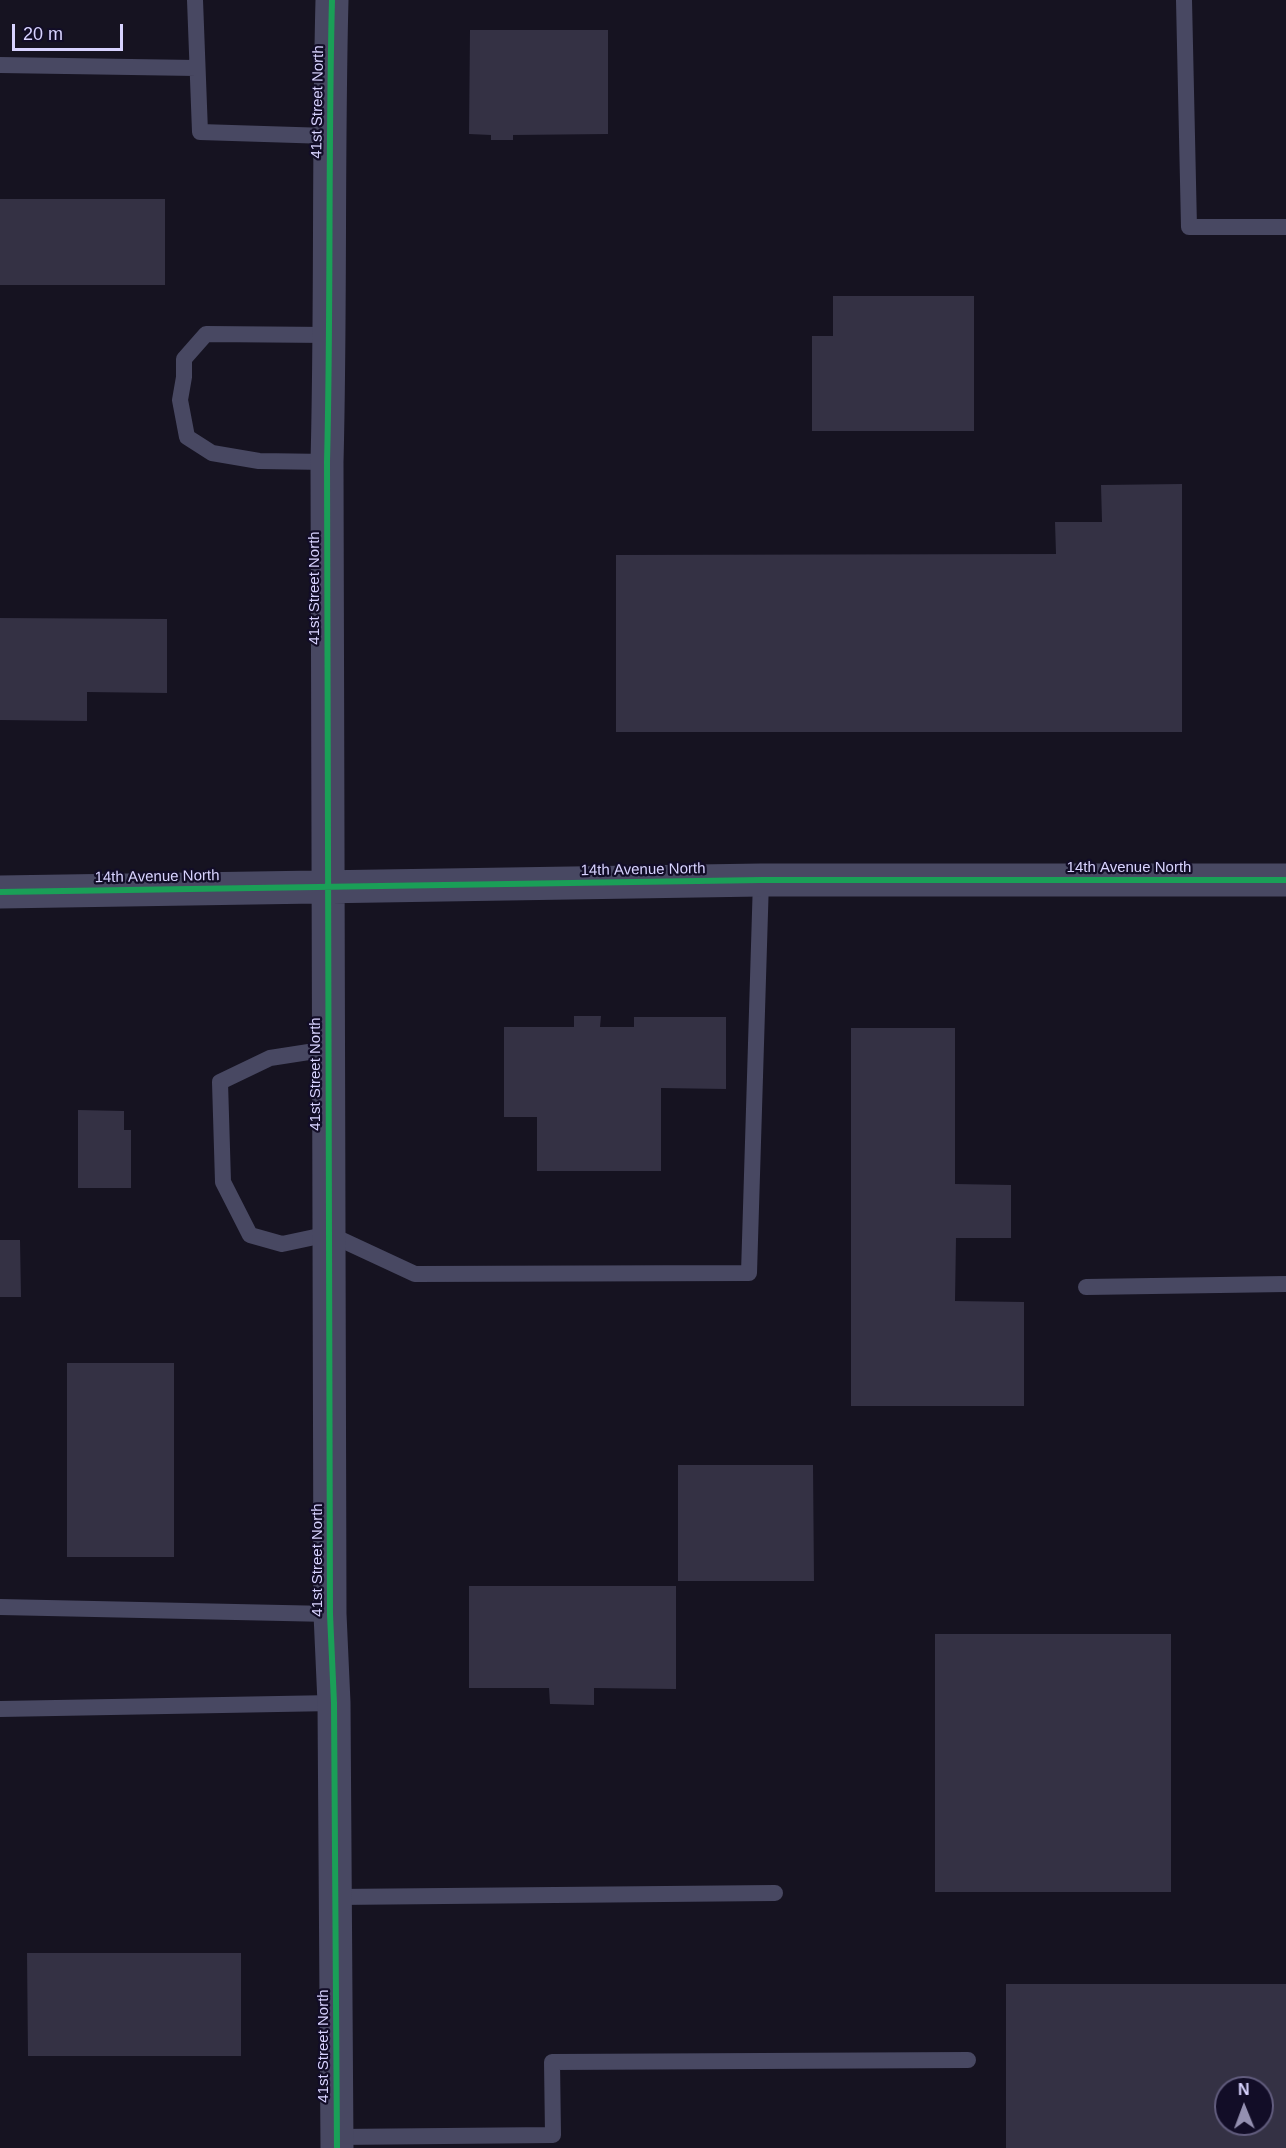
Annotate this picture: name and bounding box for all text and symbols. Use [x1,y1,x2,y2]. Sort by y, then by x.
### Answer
scale bar [15,12,126,50]
text: 20 m [23,24,63,44]
street label: 41st Street North [308,45,328,159]
street label: 41st Street North [306,531,324,645]
street label: 14th Avenue North [1067,859,1191,877]
street label: 14th Avenue North [580,860,706,880]
street label: 14th Avenue North [94,867,220,887]
street label: 41st Street North [307,1017,325,1131]
street label: 41st Street North [309,1503,327,1617]
street label: 41st Street North [315,1989,333,2103]
north arrow [1214,2076,1274,2136]
text: N [1238,2081,1250,2098]

